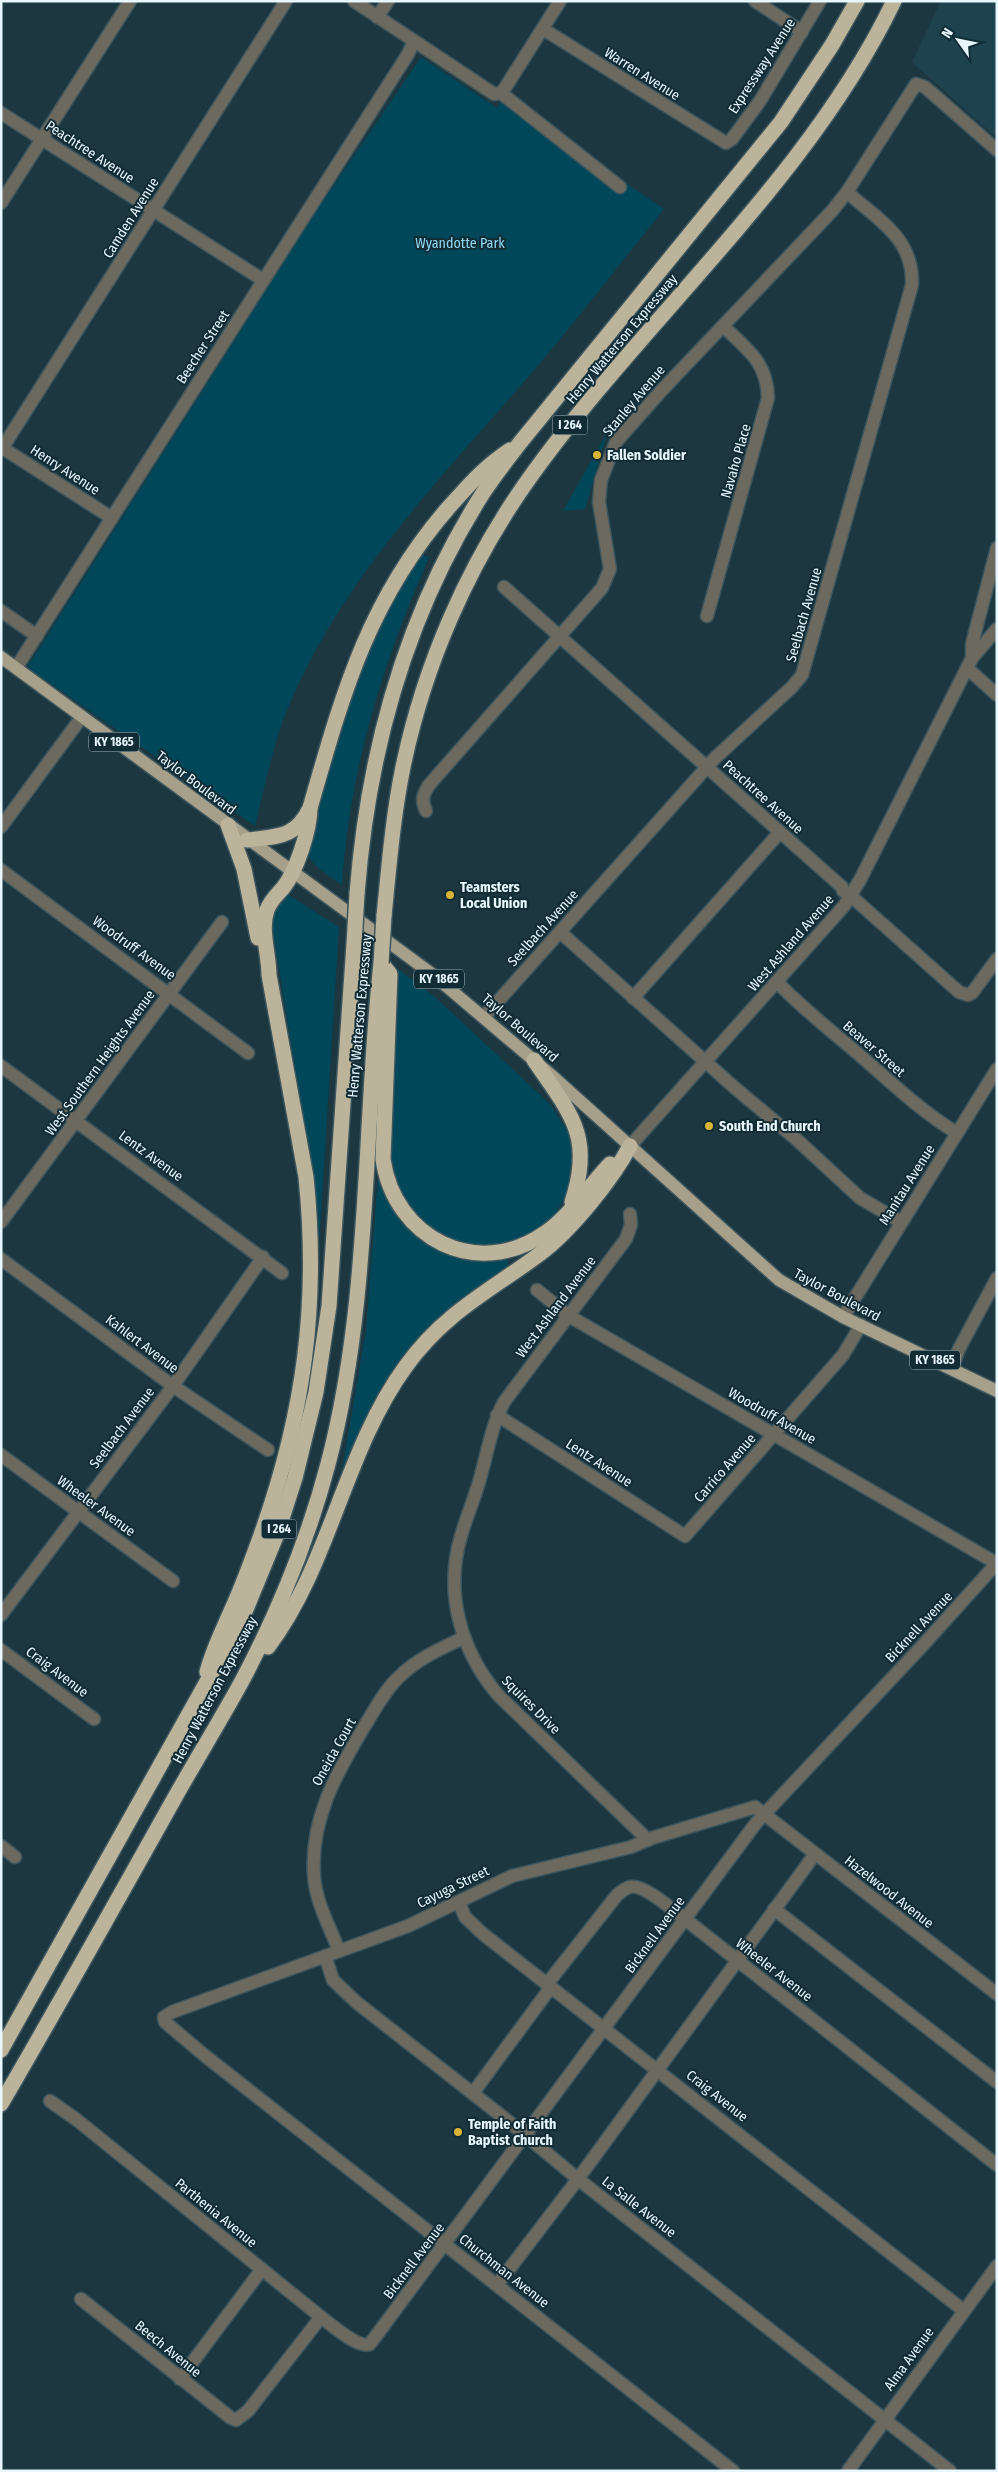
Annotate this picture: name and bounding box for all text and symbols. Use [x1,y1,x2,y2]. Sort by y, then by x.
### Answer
street label: Expressway Avenue [725,15,799,117]
north arrow [933,15,983,65]
text: N [938,25,957,41]
street label: Warren Avenue [601,44,683,104]
street label: Peachtree Avenue [43,117,138,187]
street label: Camden Avenue [99,175,163,261]
park label: Wyandotte Park [415,235,505,252]
street label: Henry Watterson Expressway [563,270,682,407]
street label: Beecher Street [173,307,233,387]
street label: Stanley Avenue [599,362,669,440]
road number: I 264 [552,416,588,434]
street label: Navaho Place [717,422,755,500]
street label: Henry Avenue [27,441,103,499]
place label: Fallen Soldier [607,447,687,464]
marker: Fallen Soldier [591,449,603,461]
street label: Seelbach Avenue [782,566,826,664]
road number: KY 1865 [89,732,139,752]
street label: Taylor Boulevard [153,747,239,819]
street label: Peachtree Avenue [719,756,807,838]
place label: Teamsters Local Union [460,879,527,912]
street label: Seelbach Avenue [504,886,582,970]
marker: Teamsters Local Union [444,889,456,901]
street label: West Ashland Avenue [744,891,838,995]
street label: Woodruff Avenue [89,912,179,984]
street label: Henry Watterson Expressway [344,933,376,1098]
road number: KY 1865 [414,970,464,989]
street label: West Southern Heights Avenue [41,987,159,1139]
street label: Taylor Boulevard [478,990,562,1066]
street label: Beaver Street [839,1017,909,1081]
place label: South End Church [719,1118,821,1135]
marker: South End Church [703,1120,715,1132]
street label: Lentz Avenue [115,1127,187,1185]
street label: Manitau Avenue [875,1142,939,1228]
street label: West Ashland Avenue [512,1253,600,1361]
street label: Taylor Boulevard [791,1265,883,1325]
street label: Kahlert Avenue [102,1311,182,1377]
road number: KY 1865 [910,1350,960,1370]
street label: Seelbach Avenue [86,1384,158,1472]
street label: Woodruff Avenue [725,1384,819,1448]
street label: Carrico Avenue [691,1430,760,1506]
street label: Lentz Avenue [563,1435,635,1491]
street label: Wheeler Avenue [54,1472,138,1540]
road number: I 264 [262,1520,296,1538]
street label: Bicknell Avenue [882,1588,956,1666]
street label: Henry Watterson Expressway [169,1613,261,1766]
street label: Craig Avenue [22,1643,92,1701]
street label: Squires Drive [498,1672,564,1738]
street label: Oneida Court [308,1715,360,1789]
street label: Hazelwood Avenue [841,1852,937,1932]
street label: Cayuga Street [414,1862,492,1912]
street label: Bicknell Avenue [621,1893,689,1977]
street label: Wheeler Avenue [732,1935,816,2005]
street label: Craig Avenue [683,2067,751,2125]
place label: Temple of Faith Baptist Church [468,2116,556,2149]
marker: Temple of Faith Baptist Church [452,2126,464,2138]
street label: La Salle Avenue [598,2173,680,2241]
street label: Parthenia Avenue [172,2175,260,2251]
street label: Bicknell Avenue [380,2220,448,2302]
street label: Churchman Avenue [455,2230,553,2312]
street label: Beech Avenue [131,2317,205,2381]
street label: Alma Avenue [880,2324,938,2394]

